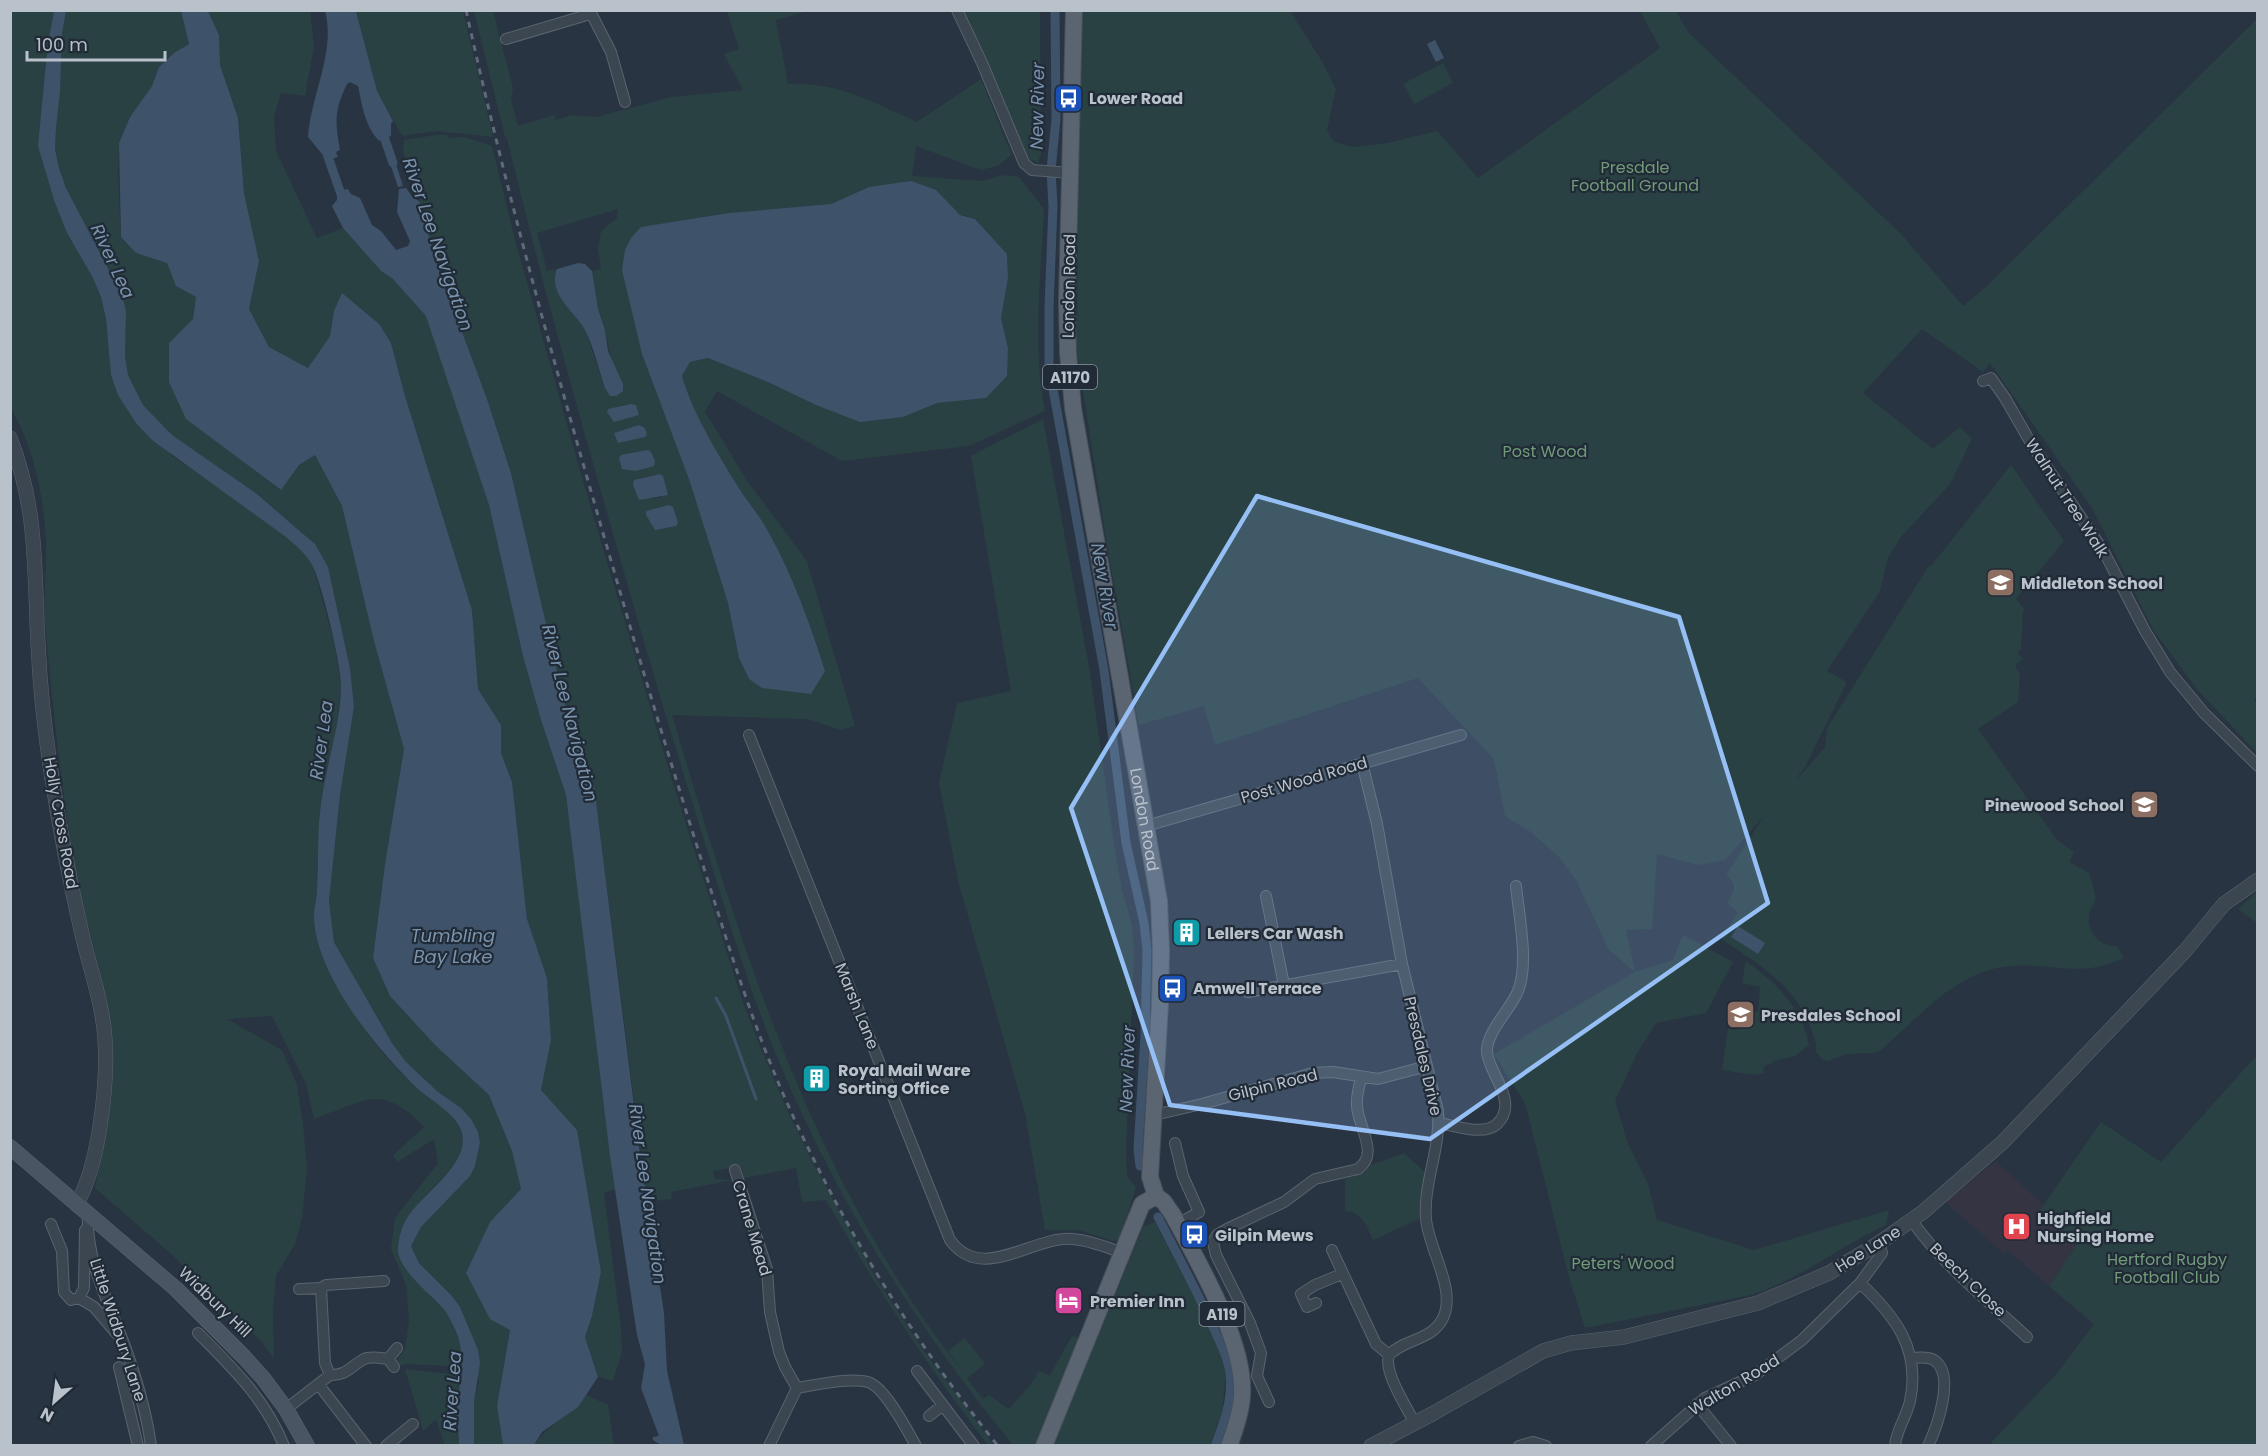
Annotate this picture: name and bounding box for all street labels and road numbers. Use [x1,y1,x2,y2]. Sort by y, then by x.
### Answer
street label: London Road [1057,234,1081,338]
road number: A1170 [1043,365,1097,389]
street label: Walnut Tree Walk [2020,434,2115,563]
street label: Post Wood Road [1238,751,1370,809]
street label: Holly Cross Road [38,755,84,891]
street label: London Road [1124,766,1165,873]
street label: Marsh Lane [829,959,885,1053]
street label: Presdales Drive [1398,994,1448,1118]
street label: Gilpin Road [1226,1063,1320,1107]
street label: Crane Mead [727,1177,777,1279]
street label: Hoe Lane [1831,1220,1905,1278]
street label: Beech Close [1925,1237,2012,1323]
street label: Little Widbury Lane [84,1256,152,1405]
street label: Widbury Hill [173,1261,257,1343]
road number: A119 [1200,1302,1244,1326]
street label: Walton Road [1684,1349,1784,1421]

